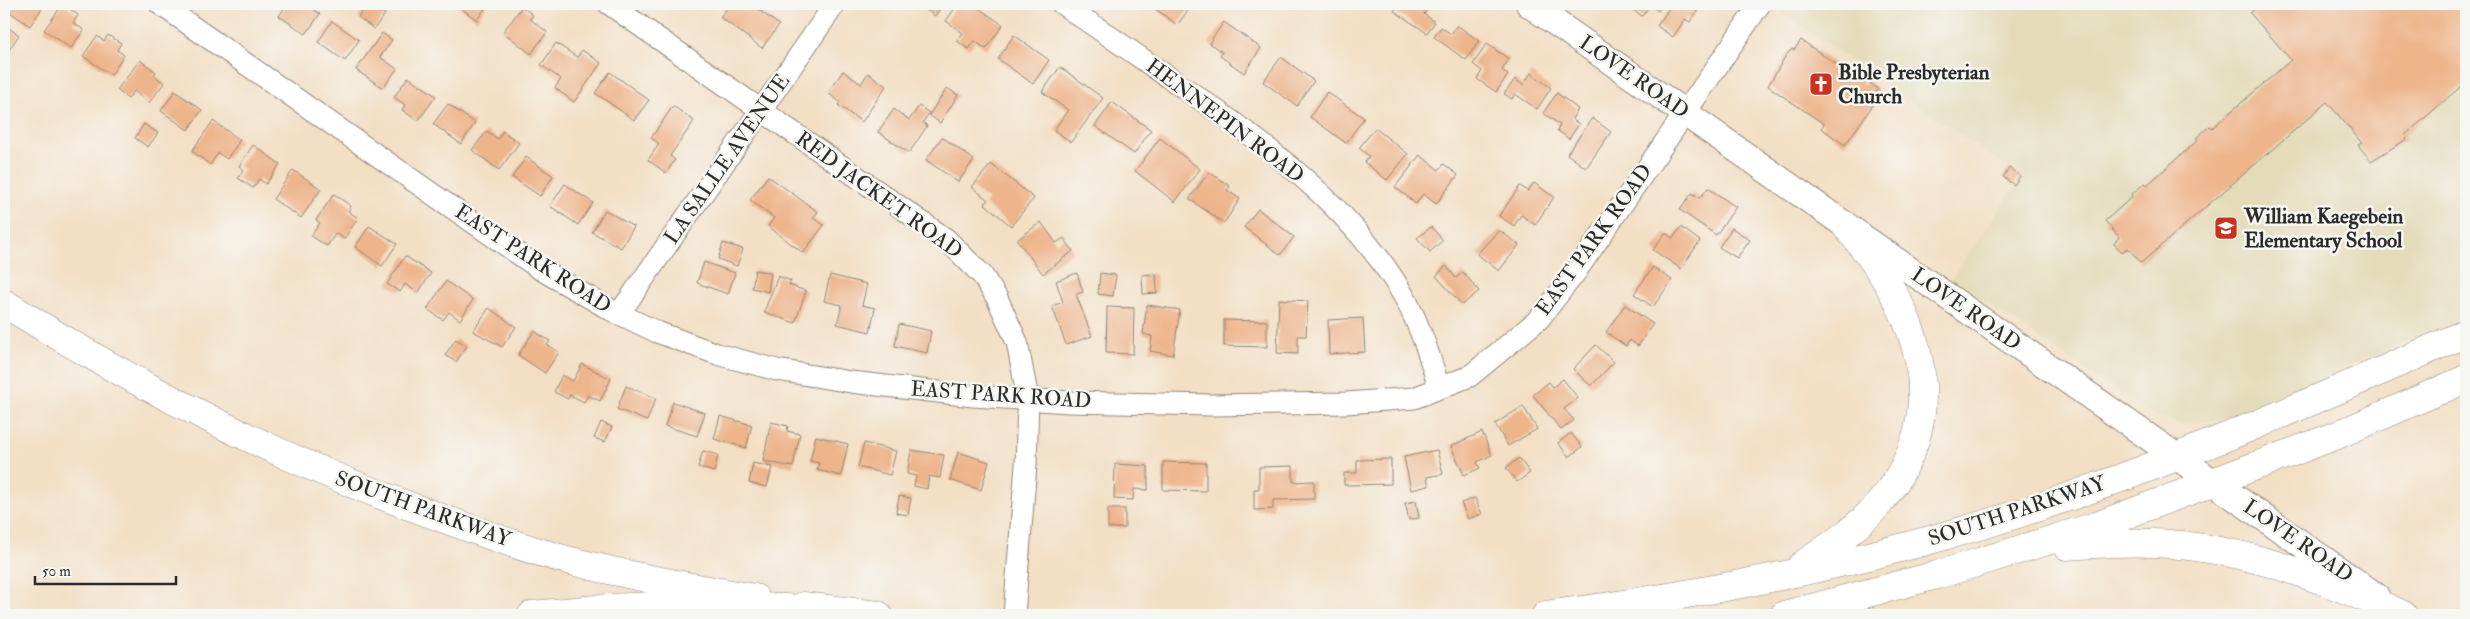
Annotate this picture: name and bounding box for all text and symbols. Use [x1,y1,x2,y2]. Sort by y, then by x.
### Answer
street label: LOVE ROAD [1574,29,1694,125]
street label: HENNEPIN ROAD [1141,53,1309,189]
place label: Bible Presbyterian Church [1838,59,1990,110]
street label: LA SALLE AVENUE [658,69,796,249]
church icon: Bible Presbyterian Church [1808,71,1834,97]
street label: RED JACKET ROAD [790,125,968,265]
street label: EAST PARK ROAD [1530,159,1658,321]
street label: EAST PARK ROAD [450,198,616,320]
place label: William Kaegebein Elementary School [2243,203,2404,254]
school or university icon: William Kaegebein Elementary School [2213,215,2239,241]
street label: LOVE ROAD [1906,261,2026,357]
street label: EAST PARK ROAD [910,375,1092,415]
street label: SOUTH PARKWAY [331,465,515,554]
street label: SOUTH PARKWAY [1925,469,2110,552]
street label: LOVE ROAD [2238,493,2358,589]
scale bar [35,554,176,586]
text: 50 m [42,562,71,581]

